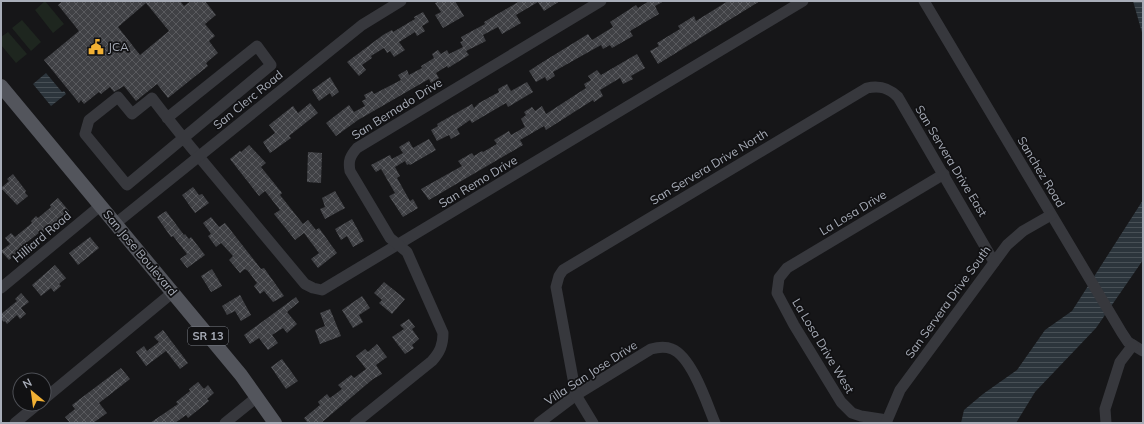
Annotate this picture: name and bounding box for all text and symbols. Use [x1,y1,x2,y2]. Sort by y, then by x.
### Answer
public building icon: JCA [87,38,105,56]
place label: JCA [108,39,129,54]
street label: San Clerc Road [210,67,286,132]
street label: San Bernado Drive [349,75,445,143]
street label: San Servera Drive East [912,102,991,219]
street label: San Servera Drive North [647,125,770,208]
street label: Sanchez Road [1014,134,1068,210]
street label: San Remo Drive [436,152,520,211]
street label: La Losa Drive [817,187,889,238]
street label: San Jose Boulevard [100,207,181,299]
street label: Hilliard Road [9,208,74,265]
street label: San Servera Drive South [902,242,994,361]
street label: La Losa Drive West [789,296,858,396]
road number: SR 13 [188,327,228,345]
street label: Villa San Jose Drive [542,337,640,408]
north arrow [12,372,52,412]
text: N [20,375,34,391]

